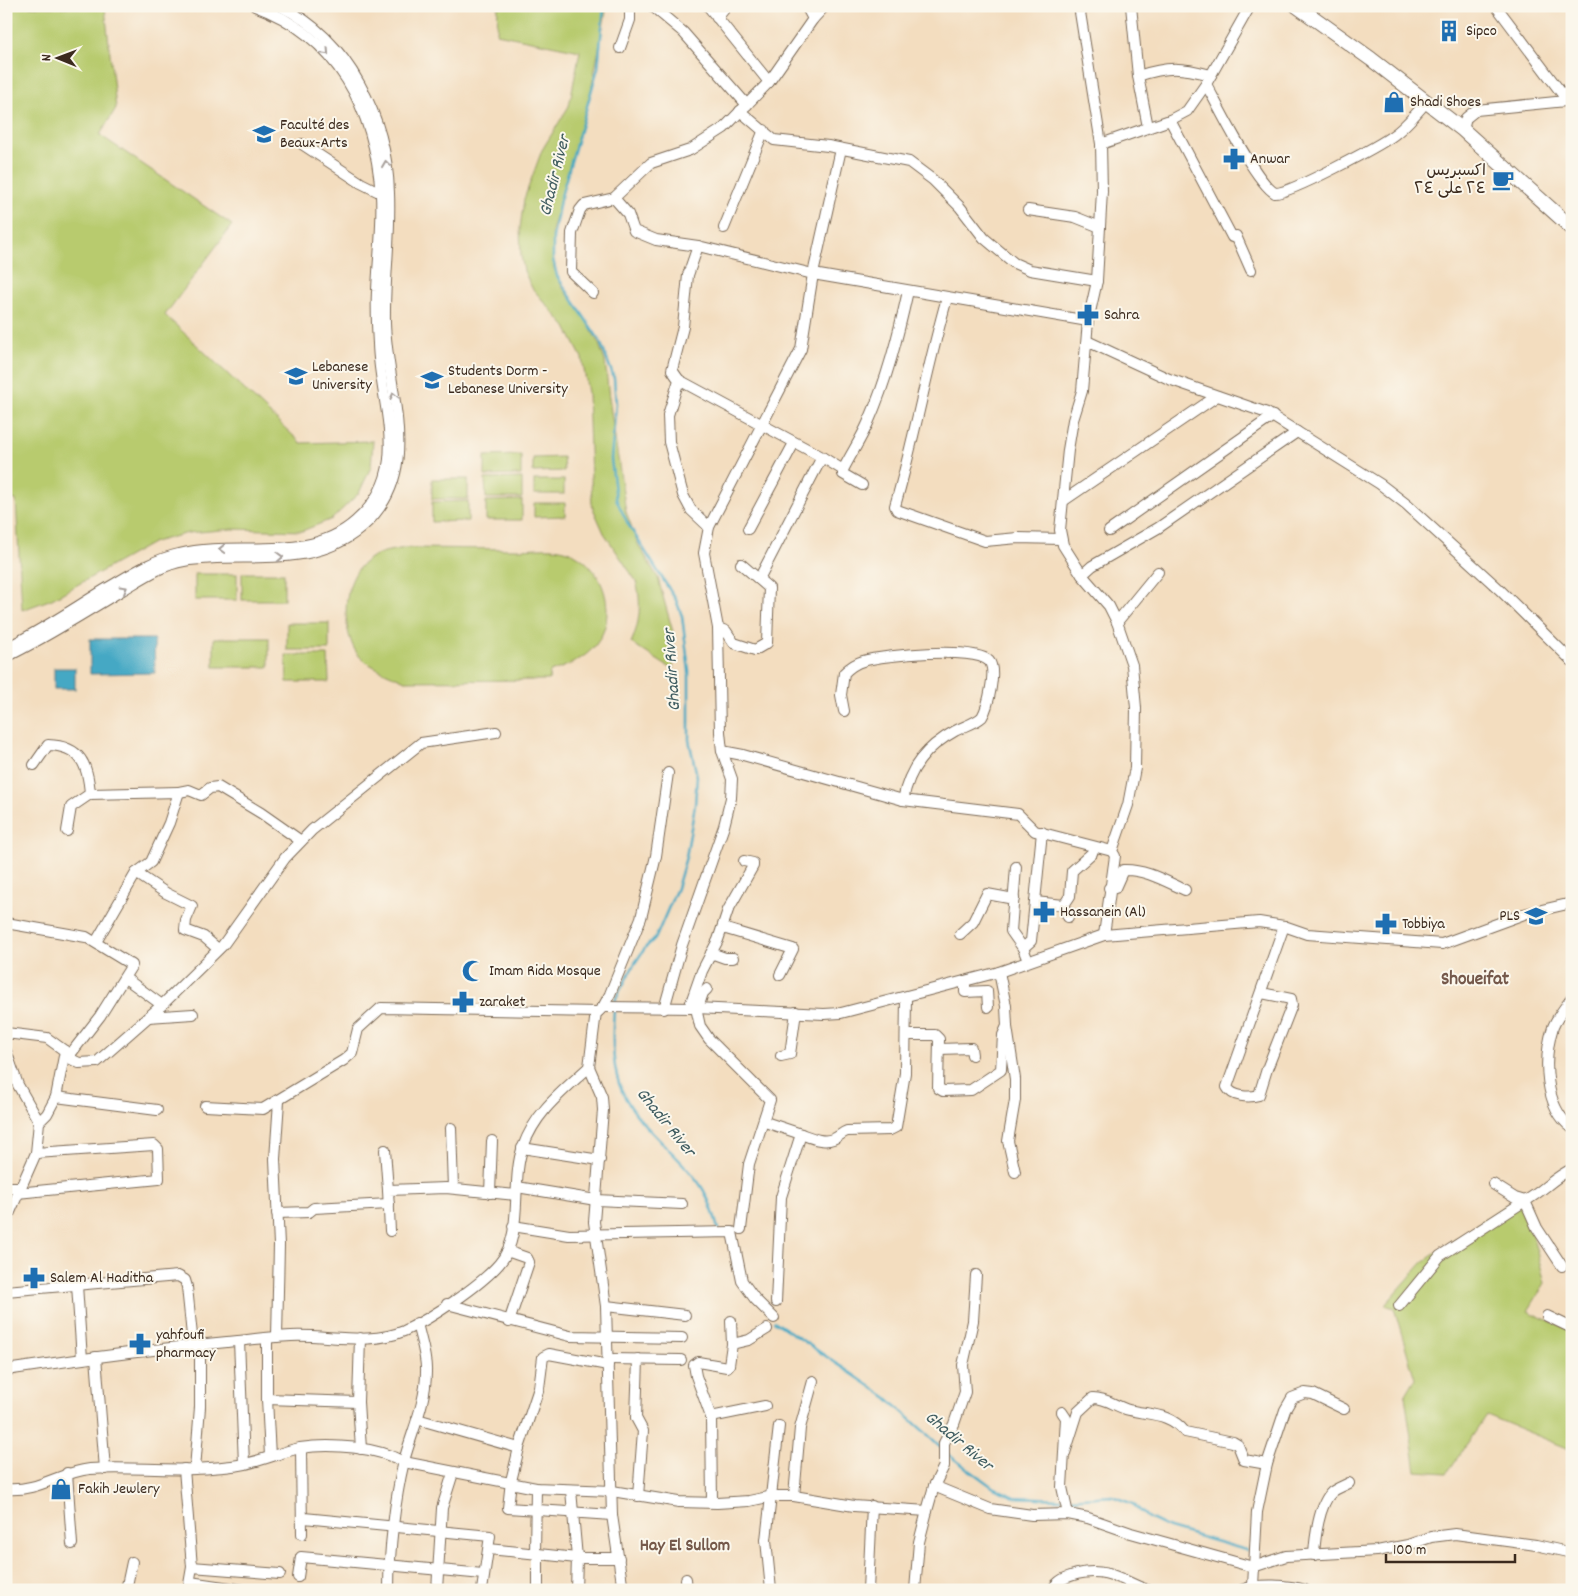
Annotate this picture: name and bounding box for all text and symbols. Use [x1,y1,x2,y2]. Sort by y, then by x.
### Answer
building icon: Sipco [1436,18,1462,44]
place label: Sipco [1466,20,1497,43]
north arrow [32,32,82,82]
one-way arrow [320,46,329,55]
text: N [37,54,57,61]
shop icon: Shadi Shoes [1381,89,1407,115]
place label: Shadi Shoes [1410,91,1482,114]
place label: Faculté des Beaux-Arts [280,114,350,155]
school or university icon: Faculté des Beaux-Arts [251,121,277,147]
water label: Ghadir River [534,131,579,219]
pharmacy icon: Anwar [1221,146,1247,172]
place label: Anwar [1250,148,1290,171]
one-way arrow [382,160,392,168]
place label: اكسبريس ٢٤ على ٢٤ [1414,160,1486,201]
cafe icon: اكسبريس ٢٤ على ٢٤ [1490,167,1516,193]
pharmacy icon: Sahra [1075,302,1101,328]
place label: Sahra [1104,304,1140,327]
place label: Lebanese University [312,356,372,397]
place label: Students Dorm - Lebanese University [448,360,568,401]
school or university icon: Lebanese University [283,363,309,389]
school or university icon: Students Dorm - Lebanese University [419,367,445,393]
one-way arrow [389,391,400,400]
one-way arrow [218,543,226,554]
one-way arrow [276,552,284,562]
one-way arrow [119,585,128,595]
water label: Ghadir River [657,626,688,712]
pharmacy icon: Hassanein (Al) [1031,899,1057,925]
place label: Hassanein (Al) [1060,901,1146,924]
school or university icon: PLS [1523,903,1549,929]
place label: PLS [1499,905,1520,928]
pharmacy icon: Tobbiya [1373,911,1399,937]
place label: Tobbiya [1402,913,1445,936]
mosque icon: Imam Rida Mosque [460,958,486,984]
place label: Imam Rida Mosque [489,960,601,983]
district label: Shoueifat [1441,967,1509,994]
pharmacy icon: zaraket [450,989,476,1015]
place label: zaraket [479,991,526,1014]
water label: Ghadir River [629,1083,702,1165]
pharmacy icon: Salem Al Haditha [21,1265,47,1291]
place label: Salem Al Haditha [50,1267,154,1290]
place label: yahfoufi pharmacy [156,1324,216,1365]
pharmacy icon: yahfoufi pharmacy [127,1331,153,1357]
water label: Ghadir River [918,1406,999,1480]
shop icon: Fakih Jewlery [48,1476,74,1502]
place label: Fakih Jewlery [78,1478,160,1501]
scale bar [1386,1531,1514,1563]
district label: Hay El Sullom [640,1534,730,1559]
text: 100 m [1393,1540,1426,1562]

